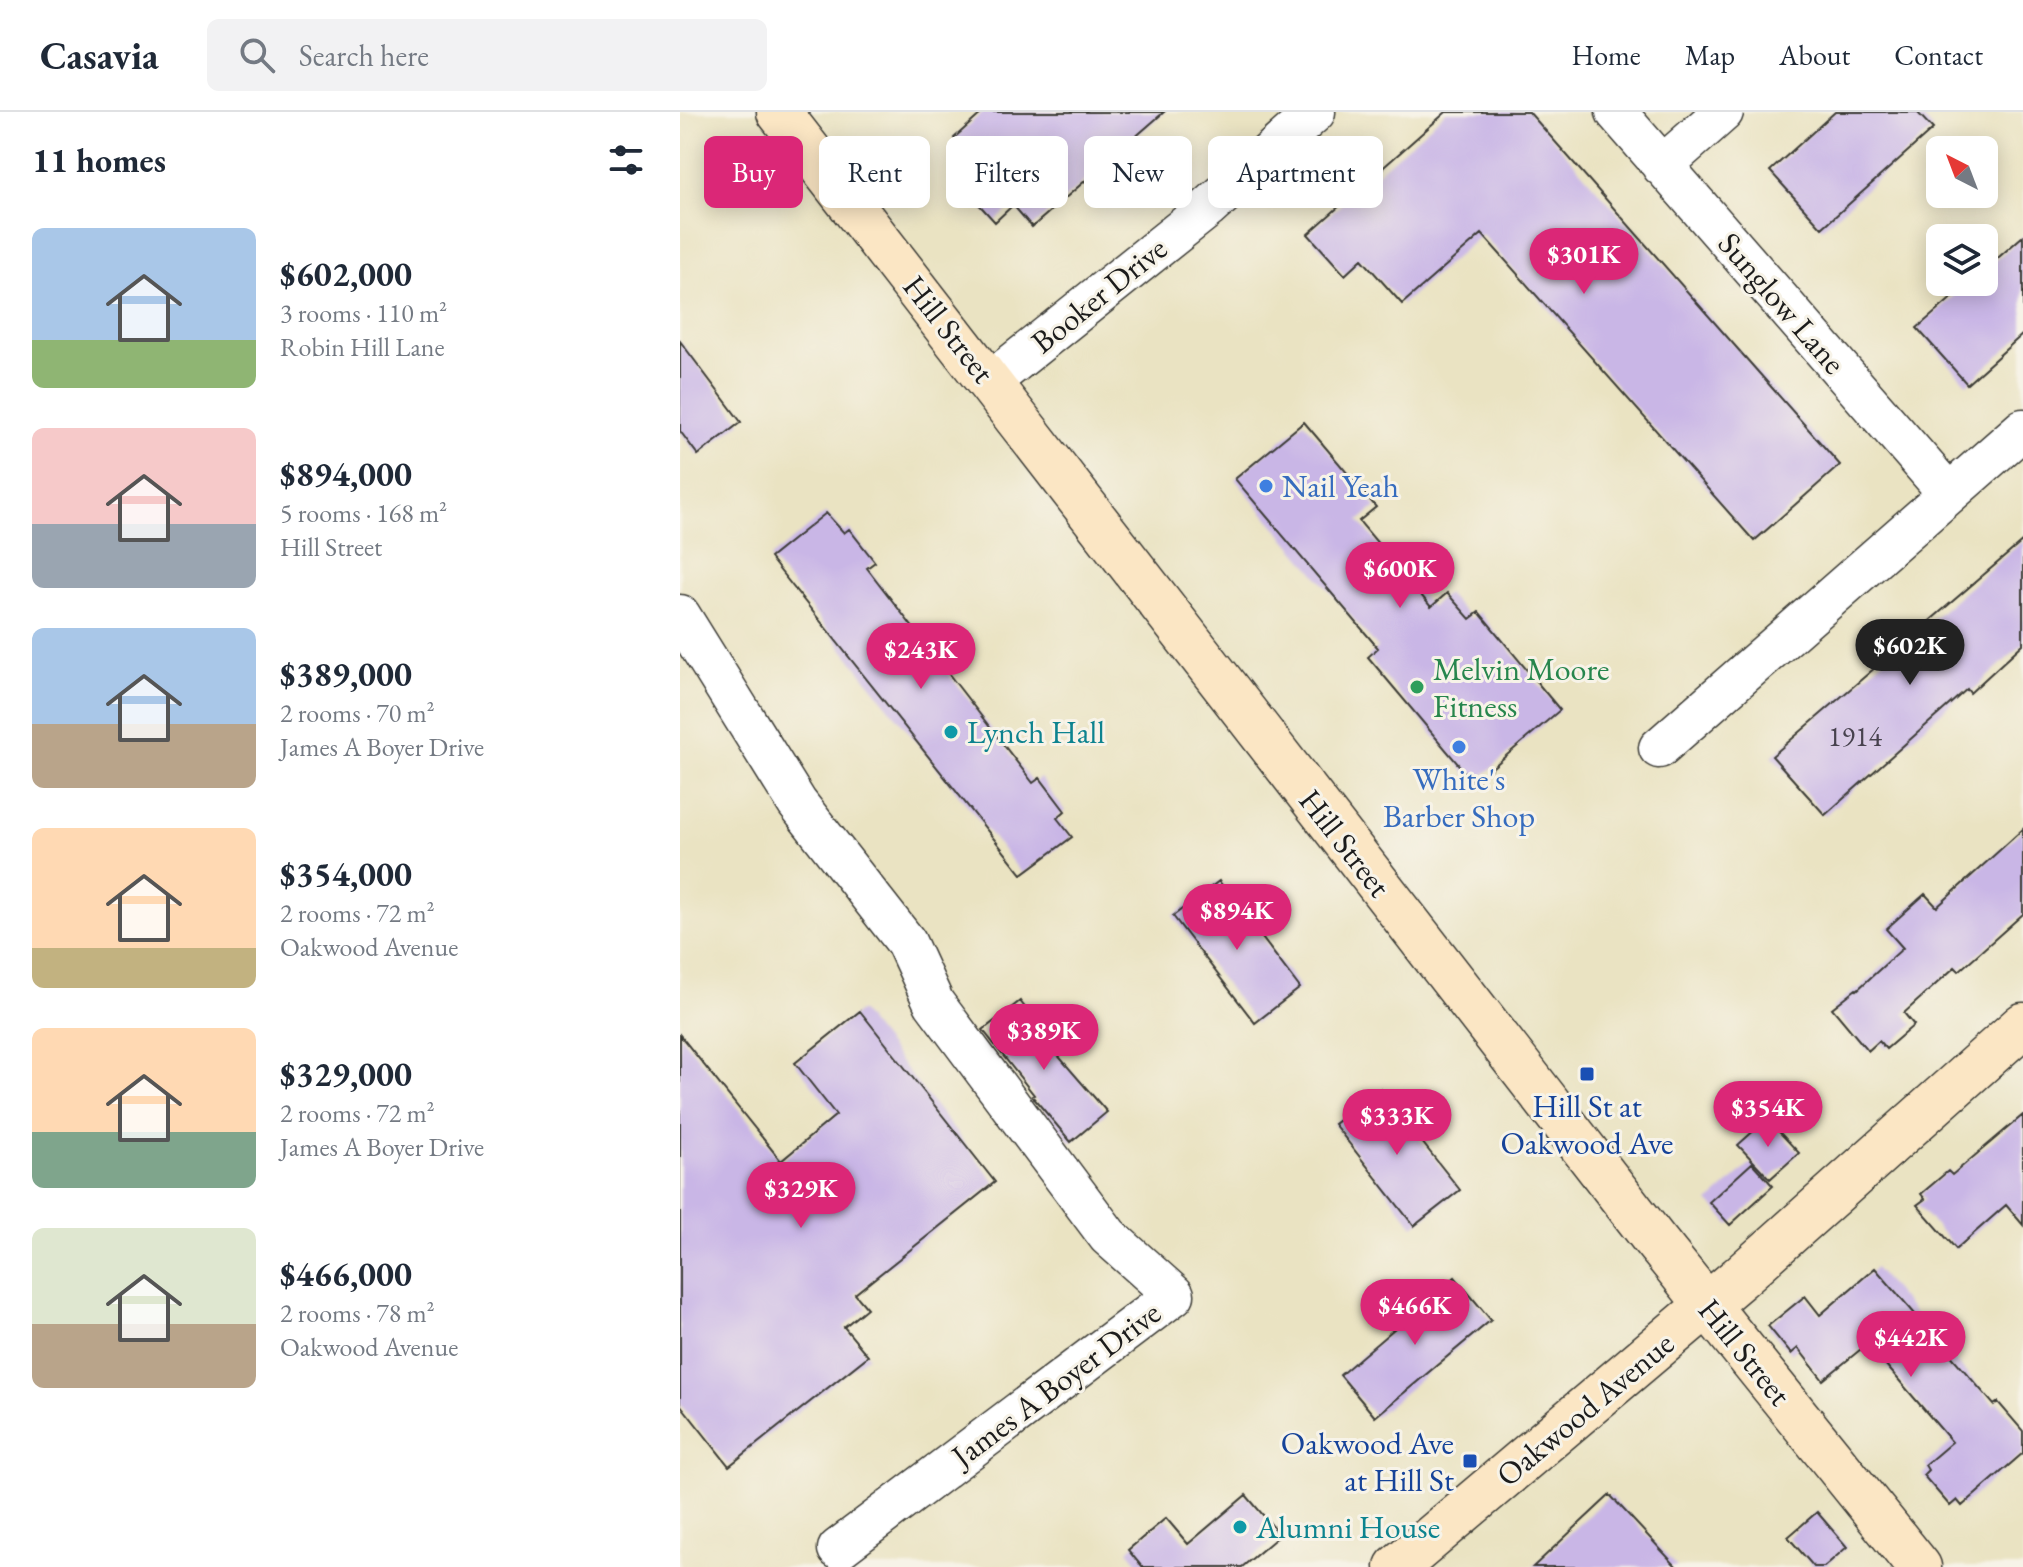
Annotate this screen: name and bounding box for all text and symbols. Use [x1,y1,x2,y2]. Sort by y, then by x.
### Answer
search box [207,19,767,91]
text: Casavia [40,31,159,80]
icon: search [235,33,279,77]
text: Search here [299,36,429,75]
text: Home [1571,37,1641,73]
text: Map [1685,37,1735,73]
text: About [1779,37,1850,73]
text: Contact [1894,37,1983,73]
chip: Buy [704,136,803,208]
chip: Rent [819,136,930,208]
chip: Filters [946,136,1068,208]
chip: New [1084,136,1192,208]
chip: Apartment [1208,136,1383,208]
north arrow [1926,136,1998,208]
map controls [1926,136,1998,296]
text: 11 homes [32,138,166,182]
icon: filters [604,138,648,182]
street label: Sunglow Lane [1709,223,1855,383]
button: layers [1926,224,1998,296]
street label: Booker Drive [1022,227,1176,363]
pin: $301K [1528,228,1640,296]
text: $301K [1547,237,1621,271]
text: $602,000 [280,252,412,296]
icon: home [96,260,192,356]
street label: Hill Street [894,266,1004,392]
text: 3 rooms · 110 m² [280,296,447,330]
text: Robin Hill Lane [280,330,445,364]
text: $894,000 [280,452,412,496]
icon: home [96,460,192,556]
place label: Nail Yeah [1282,465,1399,507]
marker: Nail Yeah [1257,477,1275,495]
text: 5 rooms · 168 m² [280,496,447,530]
text: Hill Street [280,530,382,564]
pin: $600K [1344,542,1456,610]
text: $600K [1363,551,1437,585]
pin: $602K [1854,619,1966,687]
pin: $243K [865,623,977,691]
text: $602K [1873,628,1947,662]
text: $243K [884,632,958,666]
place label: Melvin Moore Fitness [1433,648,1610,727]
text: $389,000 [280,652,412,696]
icon: home [96,660,192,756]
marker: Melvin Moore Fitness [1408,678,1426,696]
text: 2 rooms · 70 m² [280,696,435,730]
place label: Lynch Hall [967,711,1105,753]
house number: 1914 [1828,718,1882,754]
marker: Lynch Hall [942,723,960,741]
text: James A Boyer Drive [280,730,484,764]
marker: White's Barber Shop [1450,738,1468,756]
place label: White's Barber Shop [1383,758,1535,837]
street label: Hill Street [1290,780,1400,906]
text: $354,000 [280,852,412,896]
icon: home [96,860,192,956]
pin: $894K [1181,884,1293,952]
text: $894K [1200,893,1274,927]
text: 2 rooms · 72 m² [280,896,435,930]
text: Oakwood Avenue [280,930,458,964]
pin: $389K [988,1004,1100,1072]
text: $389K [1007,1013,1081,1047]
text: $329,000 [280,1052,412,1096]
icon: home [96,1060,192,1156]
marker: Hill St at Oakwood Ave [1578,1065,1596,1083]
pin: $354K [1712,1081,1824,1149]
place label: Hill St at Oakwood Ave [1500,1085,1674,1164]
pin: $333K [1341,1089,1453,1157]
text: $354K [1731,1090,1805,1124]
text: 2 rooms · 72 m² [280,1096,435,1130]
text: $333K [1360,1098,1434,1132]
text: James A Boyer Drive [280,1130,484,1164]
pin: $329K [745,1162,857,1230]
text: $329K [764,1171,838,1205]
text: $466,000 [280,1252,412,1296]
icon: home [96,1260,192,1356]
pin: $466K [1359,1279,1471,1347]
text: $466K [1378,1288,1452,1322]
street label: Hill Street [1689,1290,1801,1414]
street label: James A Boyer Drive [941,1292,1169,1478]
text: 2 rooms · 78 m² [280,1296,435,1330]
pin: $442K [1855,1311,1967,1379]
text: $442K [1874,1320,1948,1354]
street label: Oakwood Avenue [1487,1322,1683,1496]
text: Oakwood Avenue [280,1330,458,1364]
place label: Oakwood Ave at Hill St [1281,1422,1454,1501]
marker: Oakwood Ave at Hill St [1461,1452,1479,1470]
place label: Alumni House [1255,1506,1440,1548]
marker: Alumni House [1231,1518,1249,1536]

